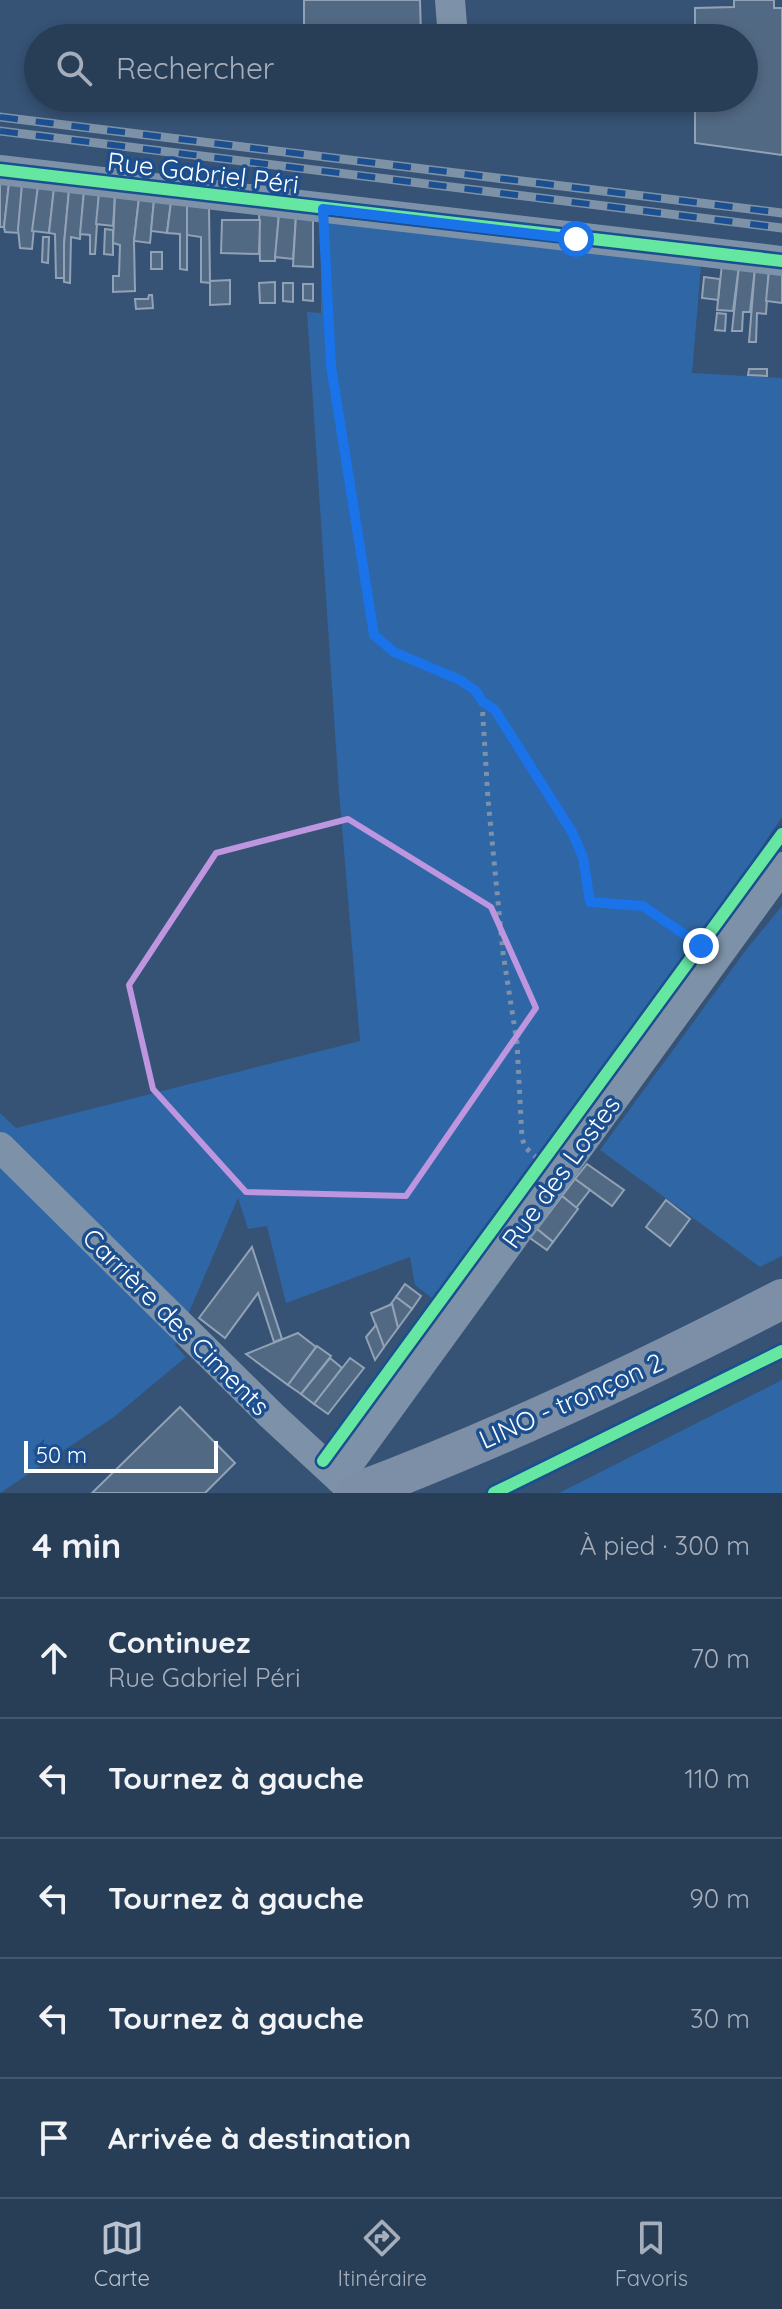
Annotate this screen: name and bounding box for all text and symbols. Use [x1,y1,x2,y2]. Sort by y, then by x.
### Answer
search box [24,24,758,112]
icon: search [52,46,96,90]
text: Rechercher [116,49,274,87]
street label: Rue Gabriel Péri [106,144,301,201]
route start [558,221,594,257]
route end [683,928,719,964]
street label: Rue des Lostes [494,1089,627,1255]
street label: Carrière des Ciments [76,1221,277,1422]
street label: LINO - tronçon 2 [474,1345,668,1456]
scale bar [24,1437,218,1473]
text: 50 m [36,1441,87,1469]
text: 4 min [32,1524,121,1567]
text: À pied · 300 m [580,1529,750,1562]
text: Continuez [108,1623,250,1661]
icon: ahead [32,1636,76,1680]
text: 70 m [690,1642,750,1675]
text: Rue Gabriel Péri [108,1661,301,1694]
icon: left [32,1756,76,1800]
text: Tournez à gauche [108,1759,364,1797]
text: 110 m [684,1762,750,1795]
icon: left [32,1876,76,1920]
text: Tournez à gauche [108,1879,364,1917]
text: 90 m [689,1882,750,1915]
icon: left [32,1996,76,2040]
text: Tournez à gauche [108,1999,364,2037]
text: 30 m [690,2002,750,2035]
icon: arrive [32,2116,76,2160]
text: Arrivée à destination [108,2119,411,2157]
tab: Carte [94,2216,150,2292]
tab: Itinéraire [338,2216,427,2292]
tab: Favoris [615,2216,688,2292]

